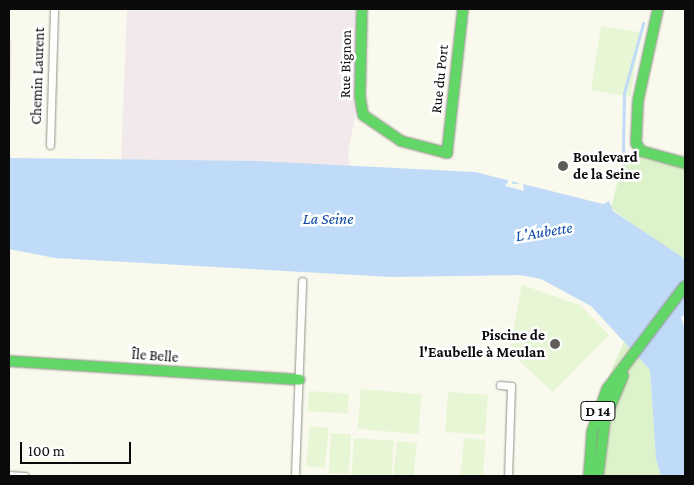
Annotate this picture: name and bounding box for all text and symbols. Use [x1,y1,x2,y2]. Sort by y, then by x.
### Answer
street label: Chemin Laurent [27,27,49,125]
street label: Rue Bignon [336,30,356,98]
street label: Rue du Port [427,44,453,114]
place label: Boulevard de la Seine [573,148,640,183]
marker: Boulevard de la Seine [557,160,569,172]
water label: La Seine [303,209,353,229]
water label: L'Aubette [514,218,574,246]
place label: Piscine de l'Eaubelle à Meulan [419,326,545,361]
marker: Piscine de l'Eaubelle à Meulan [549,338,561,350]
street label: Île Belle [131,345,179,367]
road number: D 14 [579,400,617,422]
scale bar [22,432,134,464]
text: 100 m [28,443,65,459]

